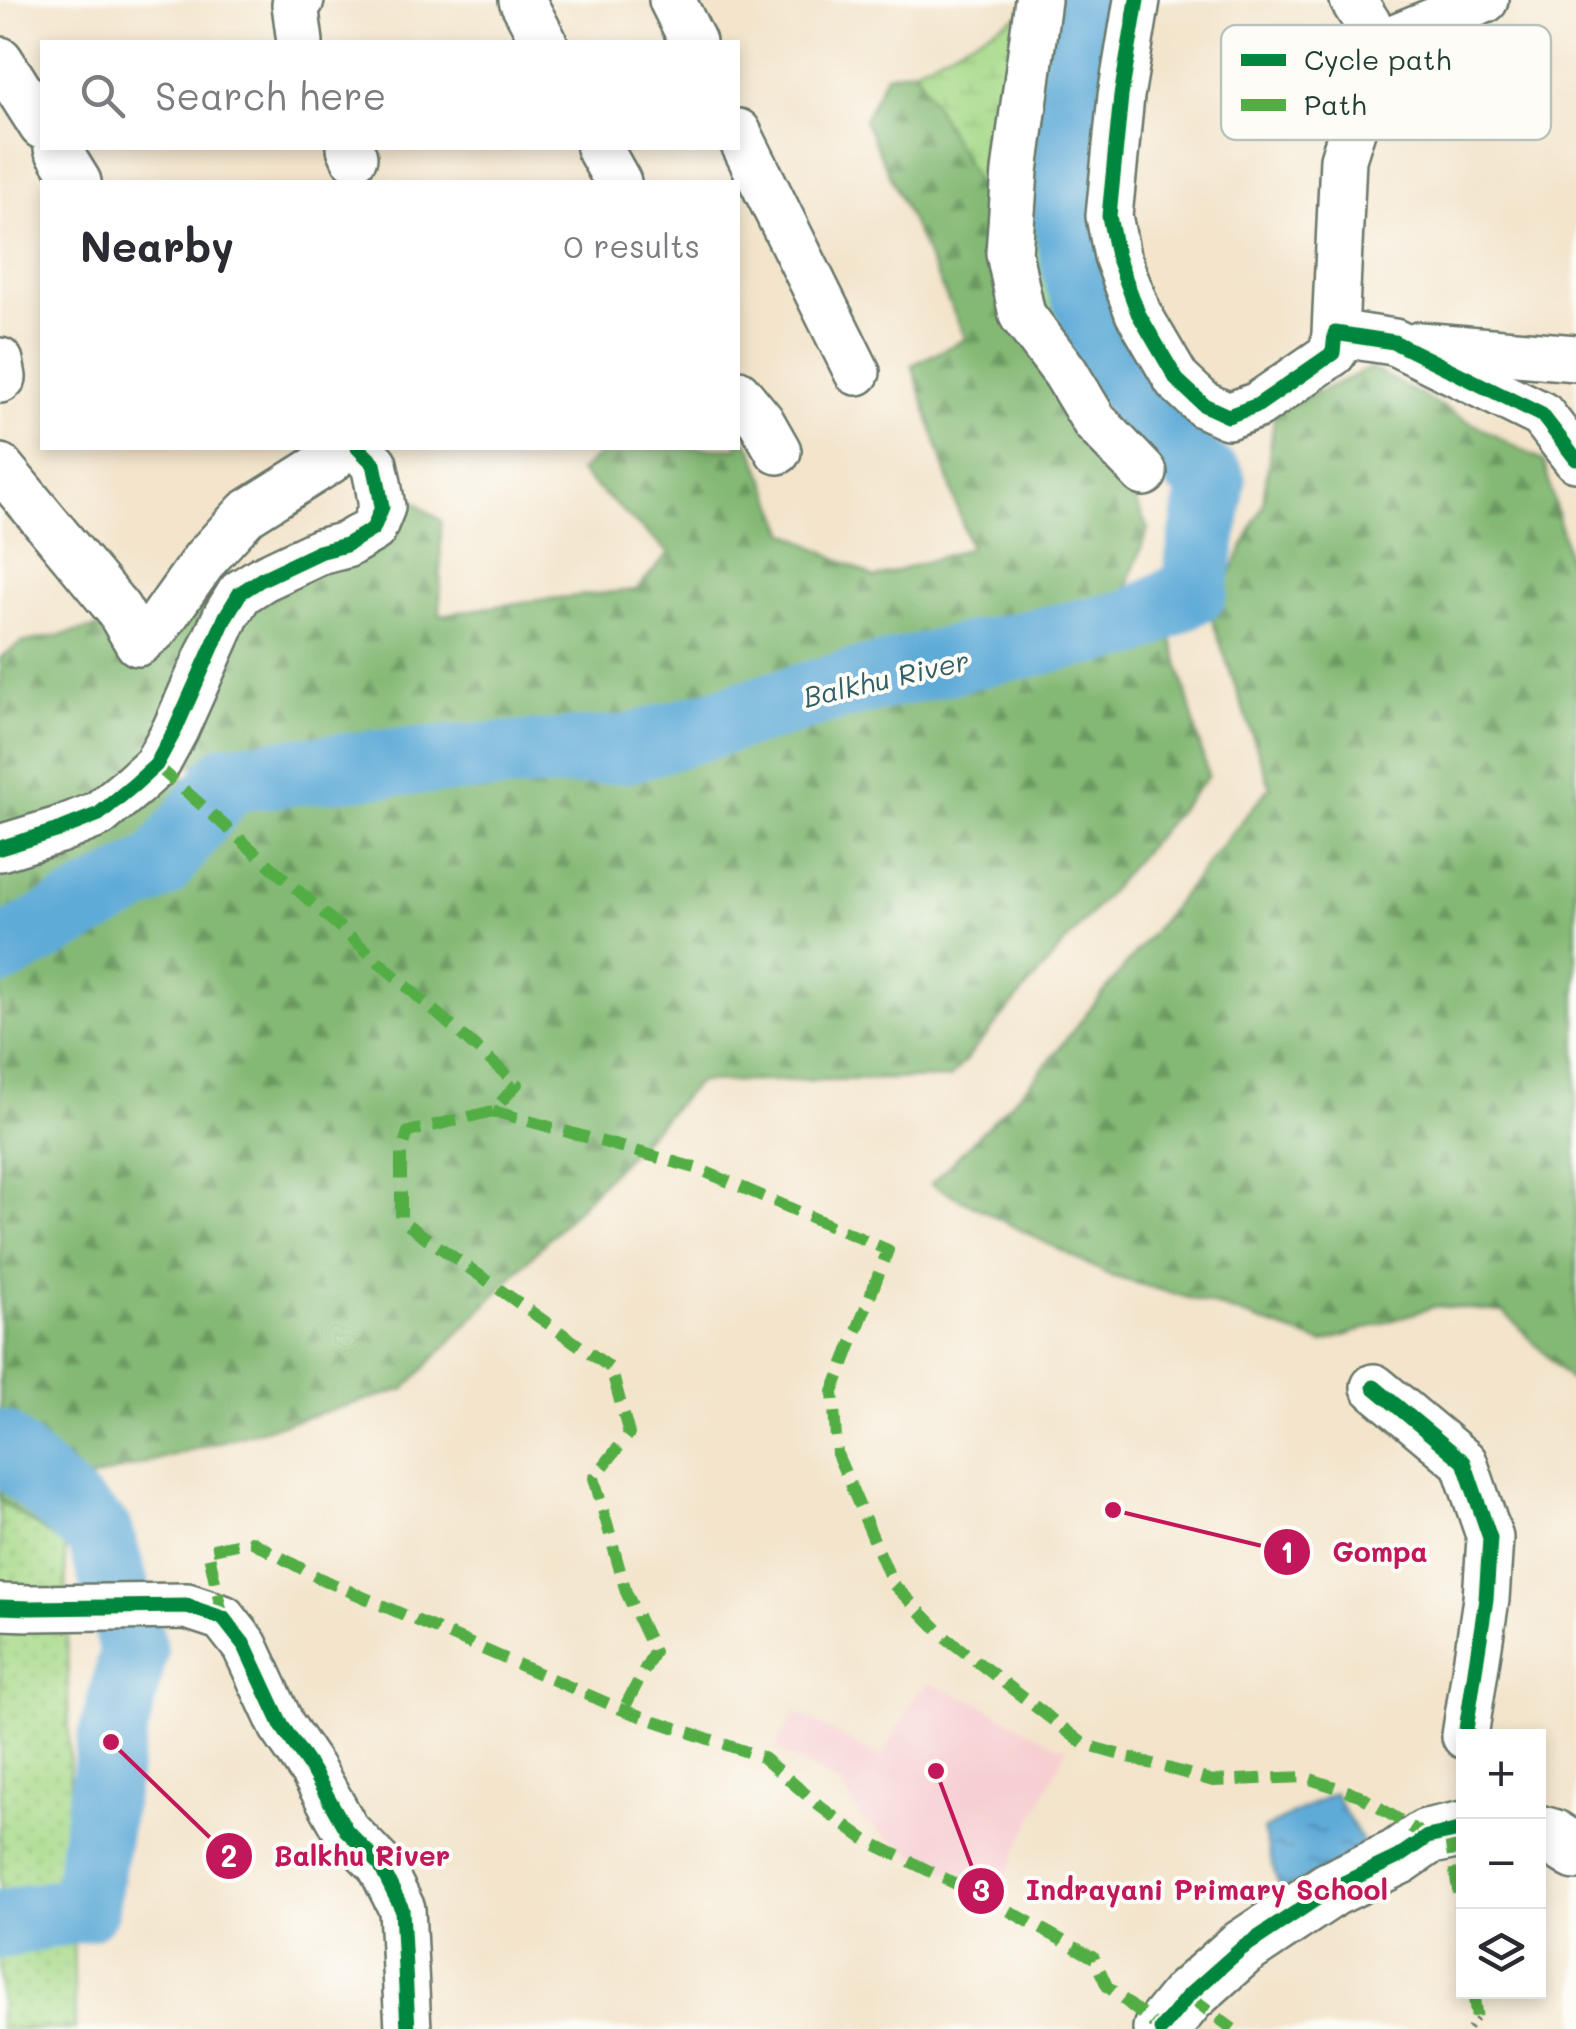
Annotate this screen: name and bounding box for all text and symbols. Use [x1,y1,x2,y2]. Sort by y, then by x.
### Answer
legend [1221,25,1551,140]
search box [40,40,740,150]
text: Cycle path [1304,41,1451,77]
icon: search [75,68,130,123]
text: Search here [155,70,386,120]
text: Path [1304,86,1367,122]
text: Nearby [80,218,234,273]
text: 0 results [563,224,700,266]
water label: Balkhu River [799,641,973,715]
callout: Gompa [1262,1523,1448,1581]
text: 1 [1280,1531,1294,1571]
text: Gompa [1332,1533,1428,1569]
map controls [1456,1729,1546,1999]
button: + [1456,1729,1546,1819]
button: − [1456,1819,1546,1909]
callout: Balkhu River [204,1827,471,1885]
text: 2 [221,1835,237,1875]
text: Balkhu River [274,1837,450,1873]
callout: Indrayani Primary School [956,1862,1409,1920]
text: 3 [972,1869,990,1909]
text: Indrayani Primary School [1026,1871,1388,1908]
button: layers [1456,1909,1546,1999]

